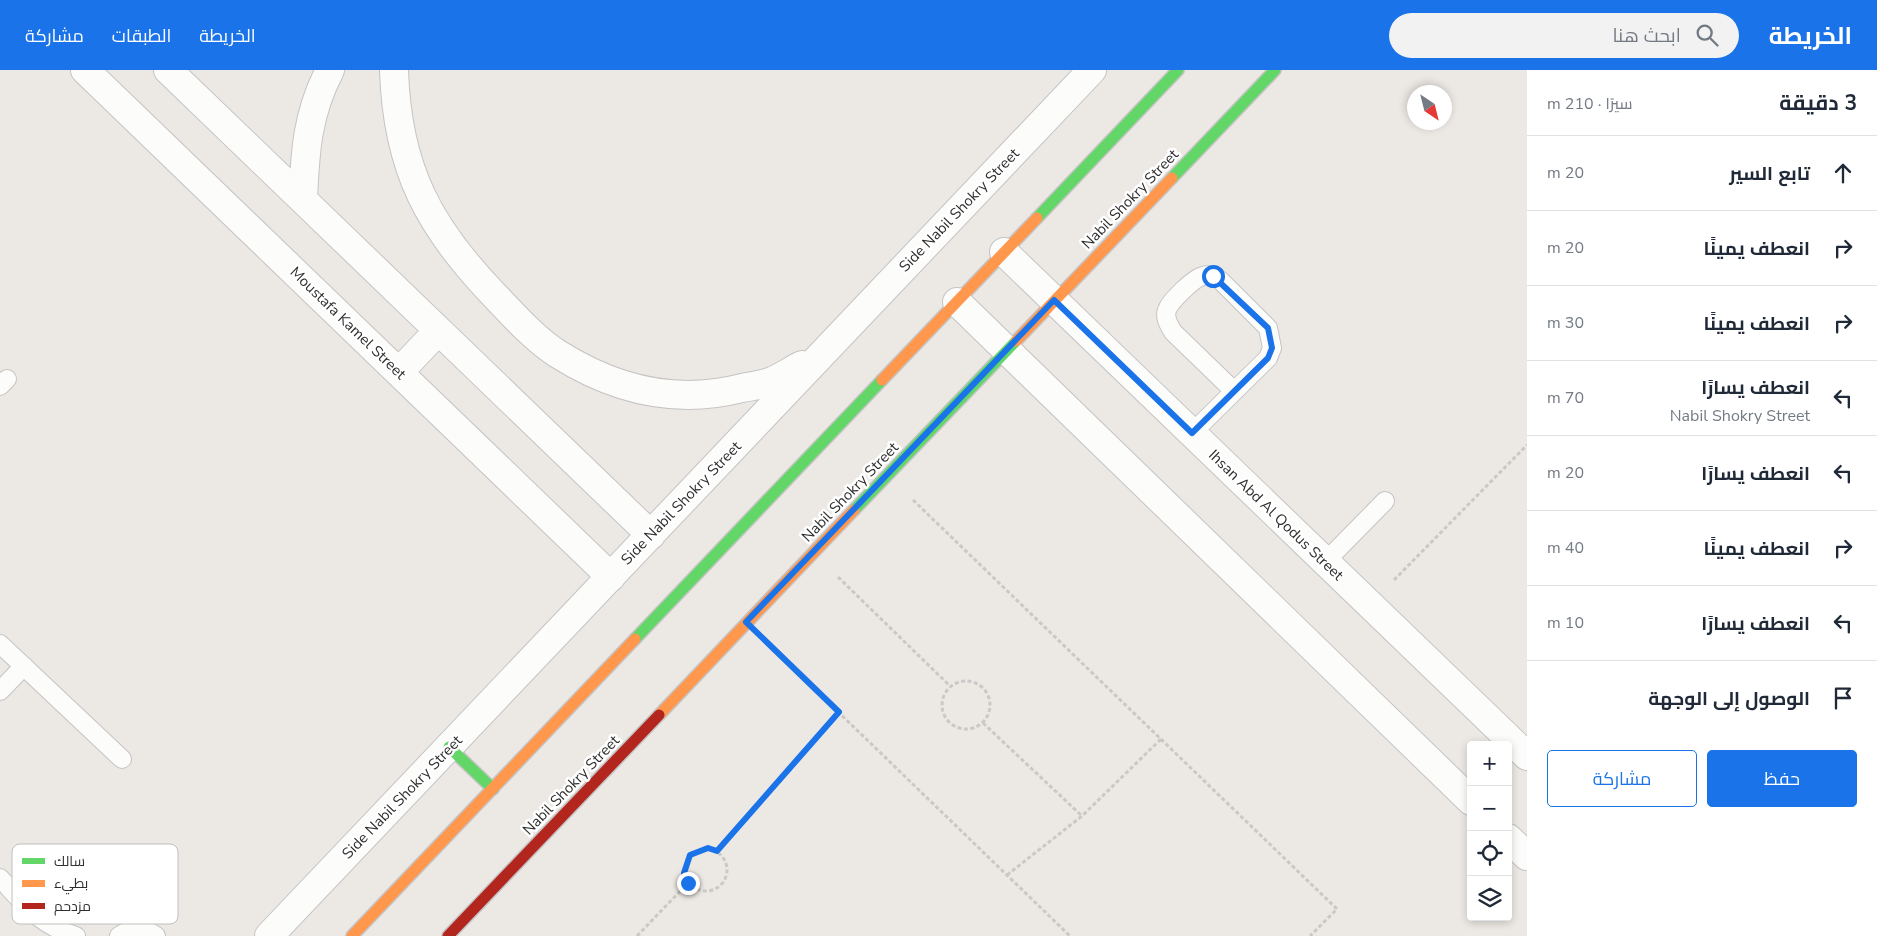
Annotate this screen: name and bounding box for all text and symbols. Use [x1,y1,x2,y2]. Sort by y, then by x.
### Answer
search box [1389,13,1739,58]
text: الخريطة [1769,20,1852,52]
icon: search [1693,21,1721,49]
text: ابحث هنا [1612,23,1681,49]
text: مشاركة [25,24,84,48]
text: الطبقات [112,24,171,48]
text: الخريطة [199,24,256,48]
north arrow [1407,85,1452,130]
text: 3 دقيقة [1779,89,1857,117]
text: سيرًا · 210 m [1547,93,1633,115]
street label: Side Nabil Shokry Street [895,143,1024,276]
street label: Nabil Shokry Street [1077,144,1183,253]
icon: ahead [1829,159,1857,187]
text: تابع السير [1729,161,1810,187]
text: 20 m [1547,162,1584,184]
icon: right [1829,234,1857,262]
text: انعطف يمينًا [1704,236,1810,262]
text: 20 m [1547,237,1584,259]
street label: Moustafa Kamel Street [286,262,411,384]
route start [1202,265,1225,288]
icon: right [1829,309,1857,337]
text: انعطف يمينًا [1704,311,1810,337]
text: 30 m [1547,312,1584,334]
text: انعطف يسارًا [1701,375,1810,401]
icon: left [1829,384,1857,412]
text: 70 m [1547,387,1584,409]
text: Nabil Shokry Street [1670,405,1810,427]
street label: Side Nabil Shokry Street [617,436,746,569]
street label: Nabil Shokry Street [797,437,903,546]
street label: Ihsan Abd Al Qodus Street [1204,445,1348,585]
icon: left [1829,459,1857,487]
text: انعطف يسارًا [1701,461,1810,487]
text: 20 m [1547,462,1584,484]
icon: right [1829,534,1857,562]
text: انعطف يمينًا [1704,536,1810,562]
text: 40 m [1547,537,1584,559]
icon: left [1829,609,1857,637]
text: انعطف يسارًا [1701,611,1810,637]
text: 10 m [1547,612,1584,634]
icon: arrive [1829,684,1857,712]
text: الوصول إلى الوجهة [1648,686,1810,712]
street label: Side Nabil Shokry Street [338,730,467,863]
street label: Nabil Shokry Street [518,730,624,839]
map controls [1467,741,1512,921]
button: + [1467,741,1512,786]
button: مشاركة [1547,750,1697,807]
button: حفظ [1707,750,1857,807]
button: − [1467,786,1512,831]
button: locate [1467,831,1512,876]
legend [12,844,178,924]
text: سالك [54,852,85,871]
route end [677,872,700,895]
text: بطيء [54,874,88,895]
button: layers [1467,876,1512,921]
text: مزدحم [54,897,91,916]

